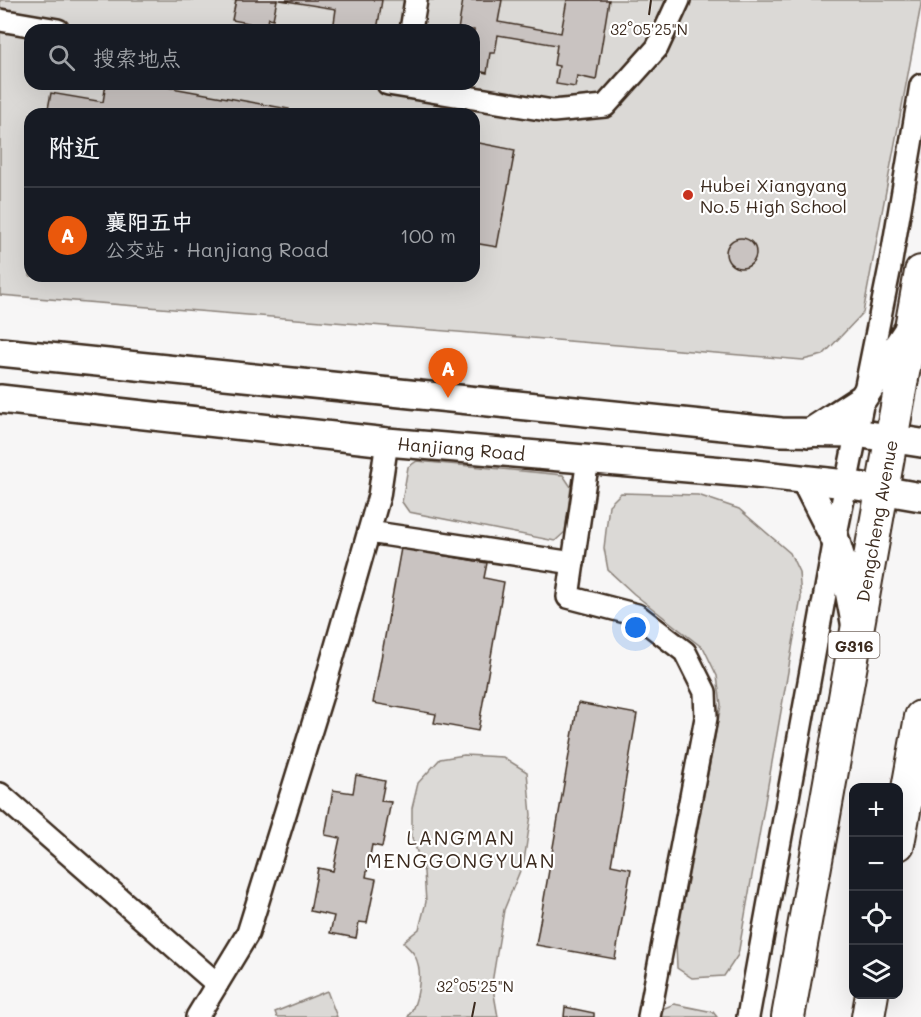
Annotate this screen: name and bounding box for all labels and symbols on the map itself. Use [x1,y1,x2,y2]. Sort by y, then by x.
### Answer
text: 32°05'25"N [610,19,688,39]
place label: Hubei Xiangyang No.5 High School [700,173,847,218]
marker: Hubei Xiangyang No.5 High School [681,188,695,202]
pin: A [428,348,468,398]
street label: Hanjiang Road [397,431,526,466]
street label: Dengcheng Avenue [850,438,903,604]
your location [621,613,650,642]
road number: G316 [828,632,880,658]
district label: LANGMAN MENGGONGYUAN [366,824,556,873]
text: 32°05'25"N [436,976,514,996]

